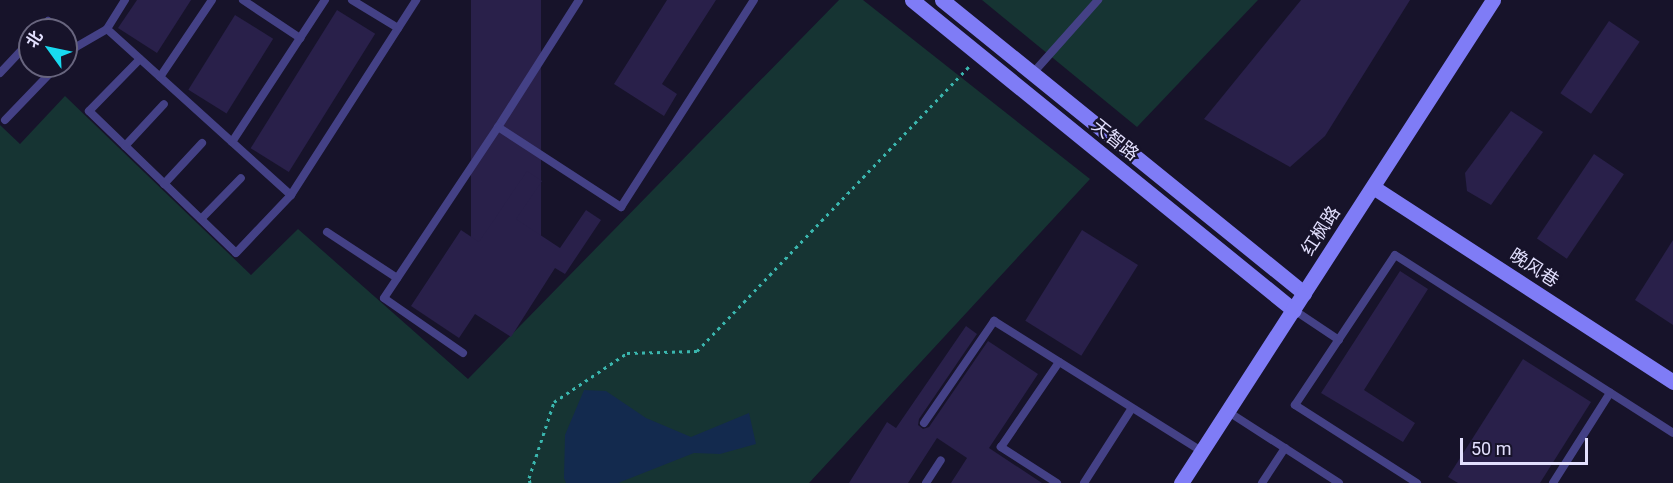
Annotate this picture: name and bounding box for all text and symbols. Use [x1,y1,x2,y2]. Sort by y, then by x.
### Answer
north arrow [18,18,78,78]
text: 北 [22,27,46,51]
street label: 天智路 [1087,115,1143,165]
street label: 红枫路 [1297,202,1345,260]
street label: 晚风巷 [1505,244,1563,292]
scale bar [1463,426,1590,464]
text: 50 m [1471,438,1511,459]

